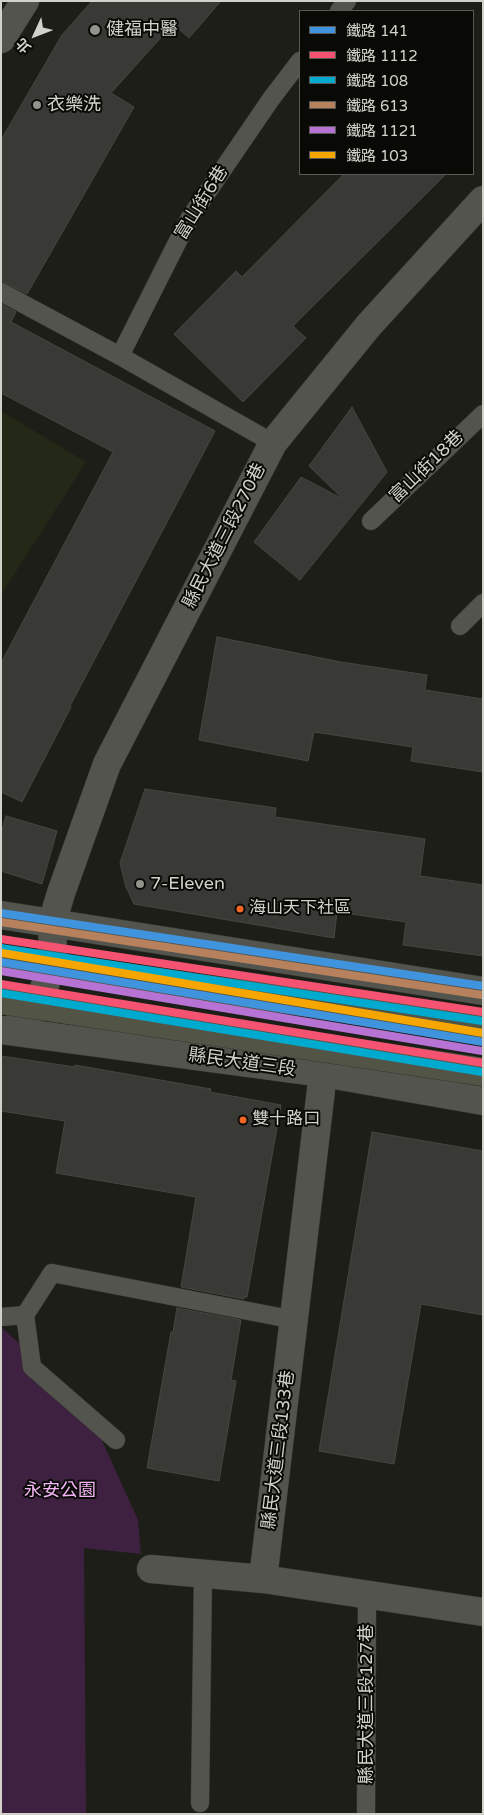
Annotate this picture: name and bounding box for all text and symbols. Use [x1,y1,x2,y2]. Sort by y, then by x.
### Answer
north arrow [10,10,60,60]
legend [299,10,474,175]
place label: 健福中醫 [106,19,178,41]
text: 鐵路 141 [346,22,408,40]
marker: 健福中醫 [88,23,102,37]
text: 北 [13,35,35,56]
text: 鐵路 1112 [346,47,418,65]
text: 鐵路 108 [346,72,408,90]
place label: 衣樂洗 [47,94,101,116]
text: 鐵路 613 [346,97,408,115]
marker: 衣樂洗 [31,99,43,111]
text: 鐵路 1121 [346,122,418,140]
text: 鐵路 103 [346,147,408,165]
street label: 富山街6巷 [171,162,233,244]
street label: 富山街18巷 [385,426,469,508]
street label: 縣民大道三段270巷 [179,460,271,612]
place label: 7-Eleven [150,873,225,895]
marker: 7-Eleven [134,878,146,890]
place label: 海山天下社區 [249,899,351,919]
marker: 海山天下社區 [235,904,245,914]
street label: 縣民大道三段 [187,1045,297,1081]
place label: 雙十路口 [252,1110,320,1130]
marker: 雙十路口 [238,1115,248,1125]
street label: 縣民大道三段133巷 [259,1369,299,1531]
park label: 永安公園 [24,1480,96,1502]
street label: 縣民大道三段127巷 [356,1624,378,1784]

